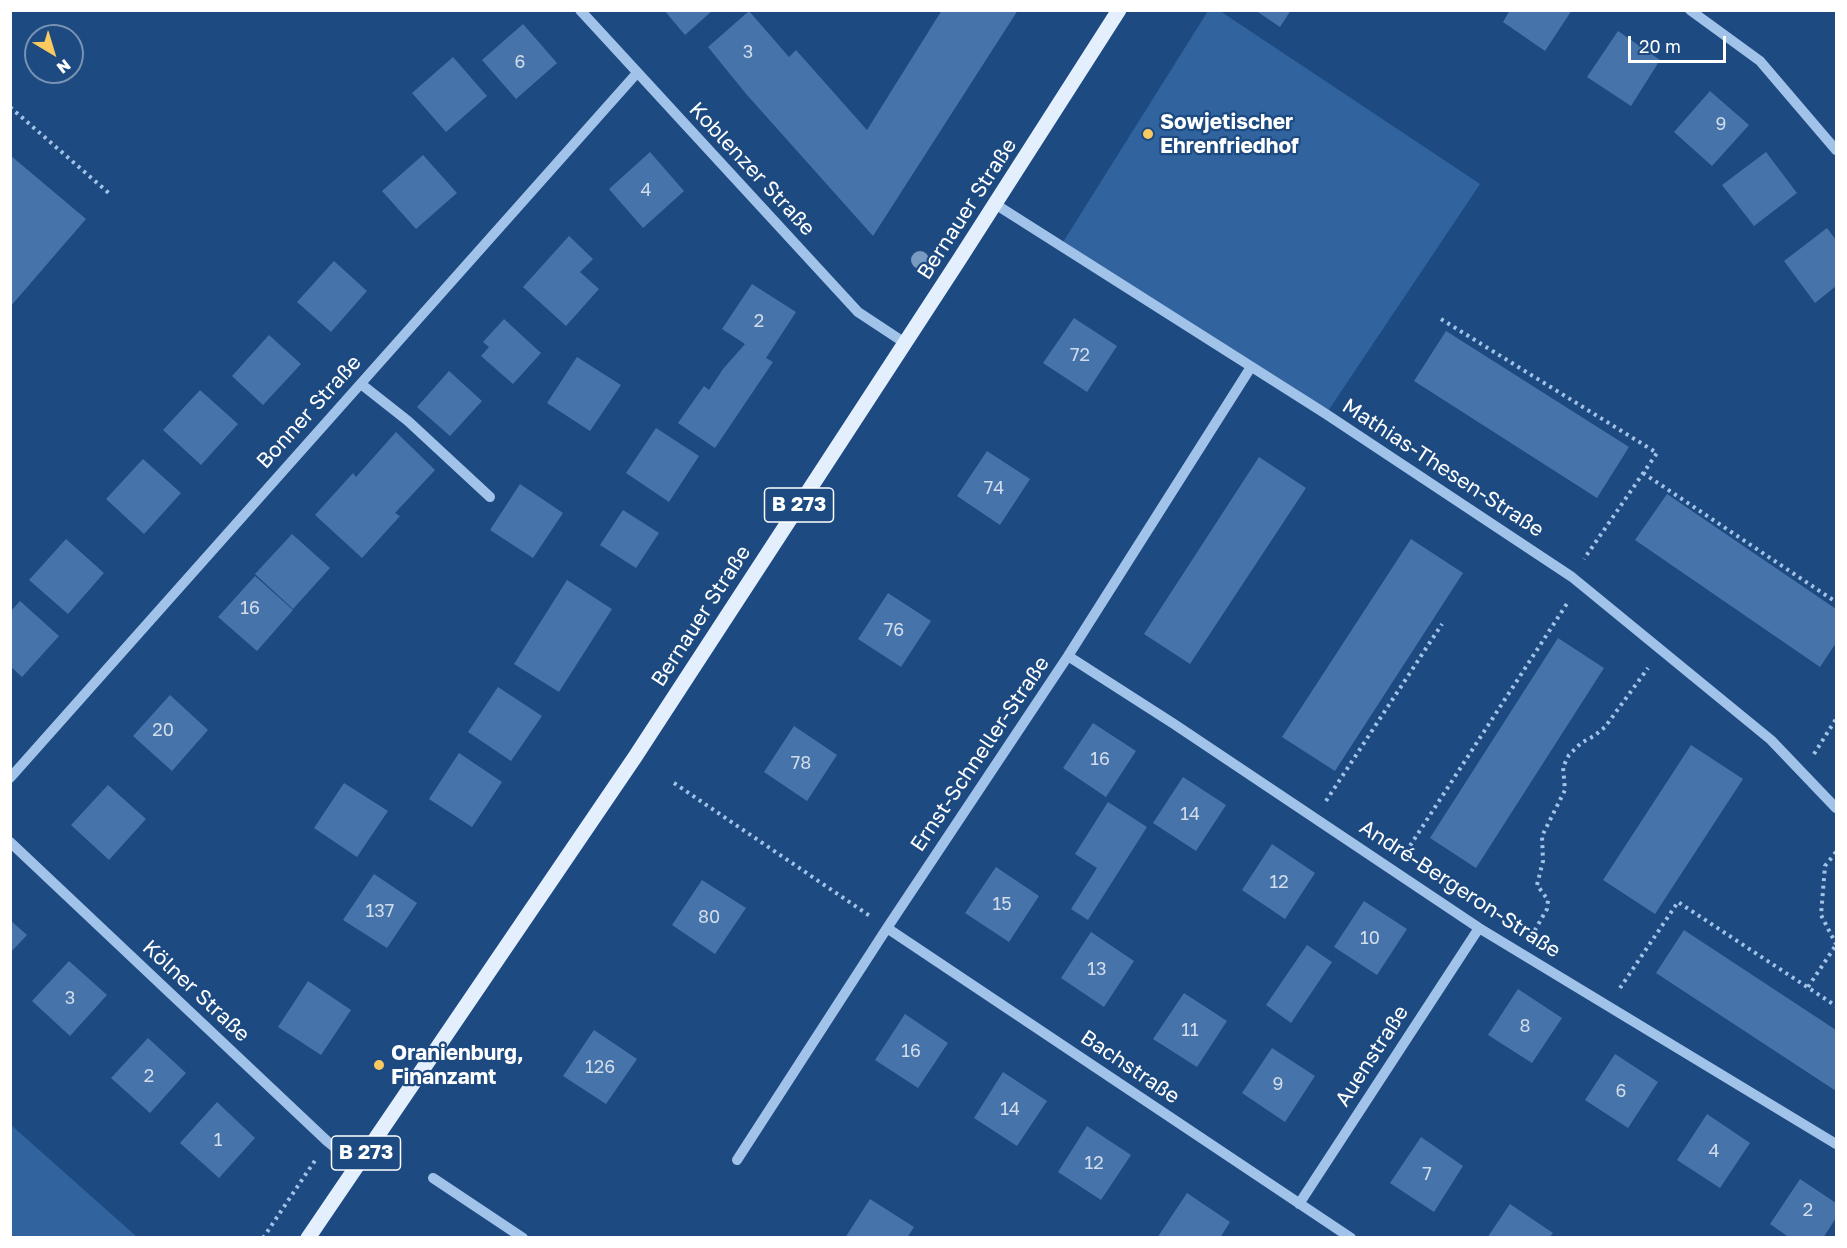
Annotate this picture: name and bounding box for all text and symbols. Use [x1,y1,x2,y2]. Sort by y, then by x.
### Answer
north arrow [24,24,84,84]
scale bar [1631,24,1728,62]
text: 20 m [1639,35,1681,57]
house number: 3 [743,41,753,63]
house number: 6 [515,51,525,73]
text: N [53,55,75,78]
street label: Koblenzer Straße [684,97,820,241]
place label: Sowjetischer Ehrenfriedhof [1160,109,1299,159]
house number: 9 [1716,113,1726,135]
marker: Sowjetischer Ehrenfriedhof [1141,127,1155,141]
street label: Bernauer Straße [912,134,1022,284]
house number: 4 [641,179,651,201]
house number: 2 [754,310,764,332]
house number: 72 [1070,344,1090,366]
street label: Bonner Straße [252,350,366,474]
street label: Mathias-Thesen-Straße [1338,393,1548,543]
house number: 74 [984,477,1004,499]
road number: B 273 [764,488,834,522]
street label: Bernauer Straße [646,541,756,691]
house number: 16 [240,597,260,619]
house number: 76 [884,619,904,641]
street label: Ernst-Schneller-Straße [905,652,1055,856]
house number: 20 [152,719,174,741]
house number: 16 [1090,748,1110,770]
house number: 78 [791,752,811,774]
house number: 14 [1180,803,1200,825]
street label: André-Bergeron-Straße [1355,815,1565,963]
house number: 12 [1269,871,1289,893]
house number: 15 [992,893,1012,915]
house number: 137 [366,900,394,922]
house number: 80 [698,906,720,928]
house number: 10 [1360,927,1380,949]
street label: Kölner Straße [137,935,255,1047]
house number: 13 [1087,958,1107,980]
house number: 3 [65,987,75,1009]
street label: Auenstraße [1330,1001,1414,1111]
house number: 8 [1520,1015,1530,1037]
house number: 11 [1181,1019,1199,1041]
street label: Bachstraße [1076,1025,1184,1109]
place label: Oranienburg, Finanzamt [391,1040,524,1090]
house number: 16 [901,1040,921,1062]
house number: 126 [585,1056,615,1078]
marker: Oranienburg, Finanzamt [372,1058,386,1072]
house number: 2 [144,1065,154,1087]
house number: 9 [1273,1073,1283,1095]
house number: 6 [1616,1080,1626,1102]
house number: 14 [1000,1098,1020,1120]
house number: 1 [214,1129,222,1151]
road number: B 273 [332,1136,400,1170]
house number: 4 [1709,1140,1719,1162]
house number: 12 [1084,1152,1104,1174]
house number: 7 [1422,1163,1432,1185]
house number: 2 [1803,1199,1813,1221]

